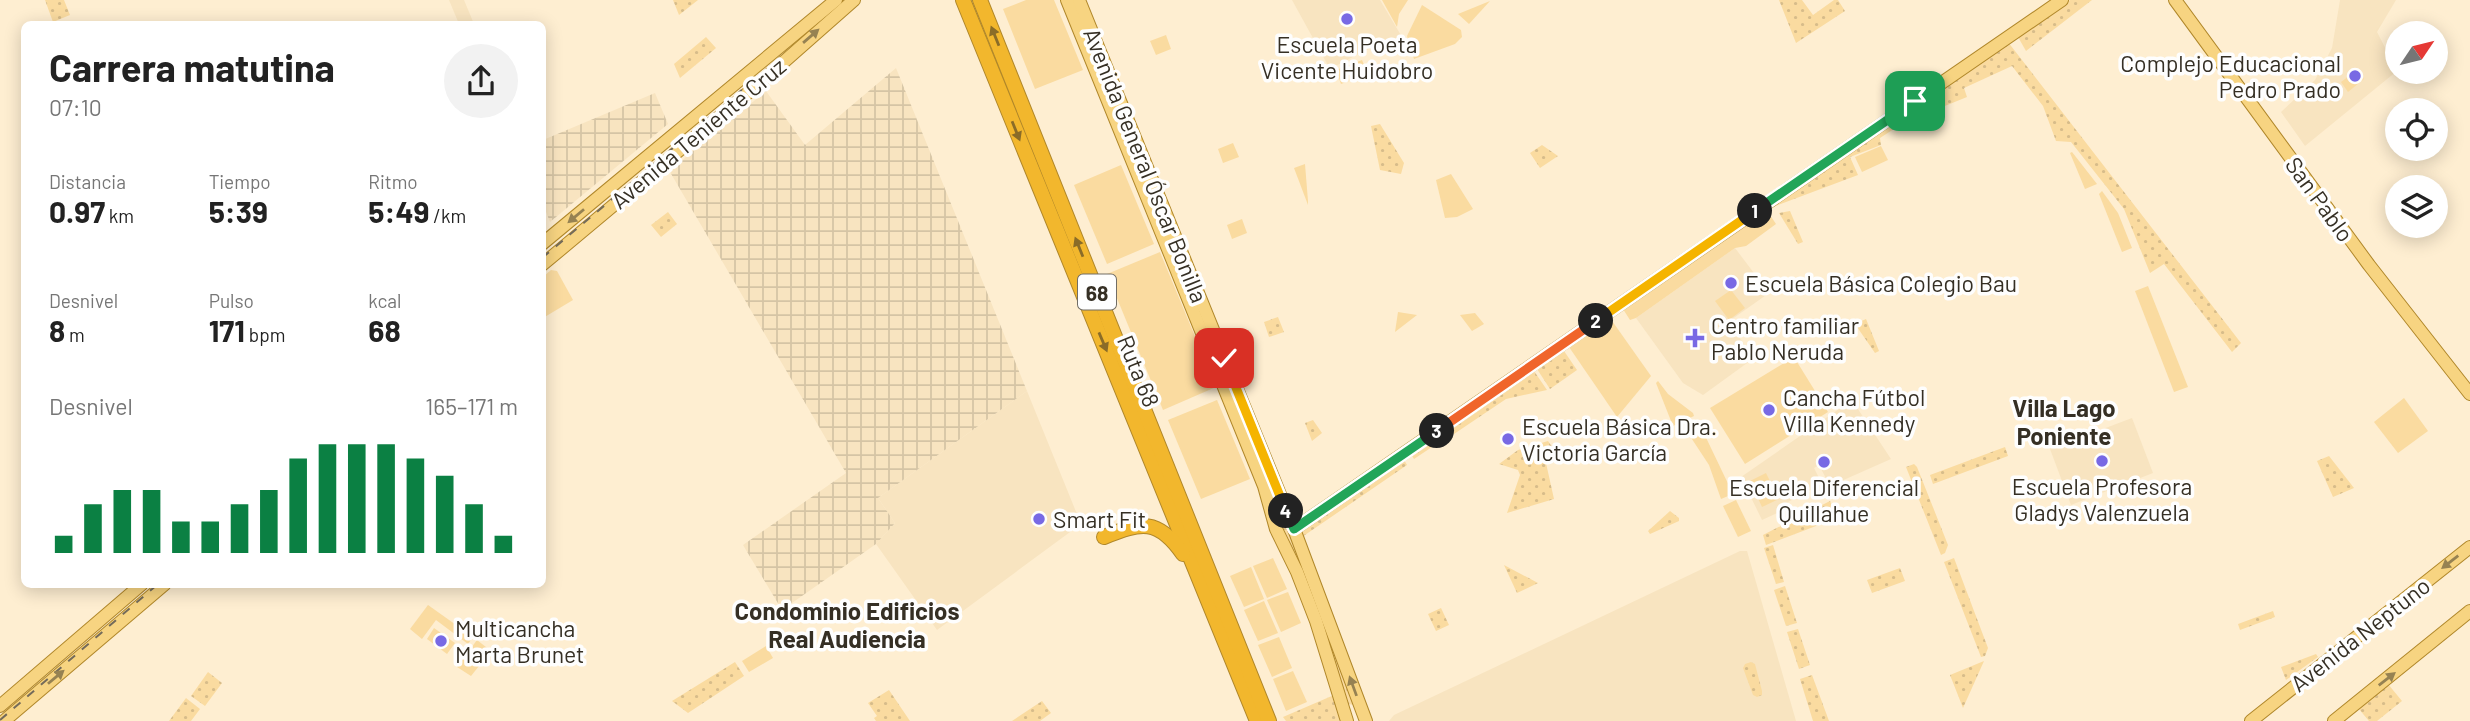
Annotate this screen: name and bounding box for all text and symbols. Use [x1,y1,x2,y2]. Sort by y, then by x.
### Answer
marker: Escuela Poeta Vicente Huidobro [1339,11,1355,27]
north arrow [2385,21,2448,84]
map controls [2385,21,2448,238]
street label: Avenida General Óscar Bonilla [1078,24,1214,306]
one-way arrow [989,25,1000,46]
one-way arrow [802,29,819,44]
place label: Escuela Poeta Vicente Huidobro [1261,30,1433,84]
text: Carrera matutina [49,44,335,90]
button: share [444,44,518,118]
place label: Complejo Educacional Pedro Prado [2120,49,2341,103]
street label: Avenida Teniente Cruz [605,52,791,214]
marker: Complejo Educacional Pedro Prado [2347,68,2363,84]
pin [1885,71,1945,131]
icon: arrive [1896,82,1934,120]
text: 07:10 [49,93,102,121]
button: locate [2385,98,2448,161]
one-way arrow [1011,121,1022,142]
street label: San Pablo [2280,151,2360,247]
text: Distancia [49,170,126,193]
text: Tiempo [209,170,271,193]
text: Ritmo [368,170,418,193]
button: layers [2385,175,2448,238]
text: 0.97 [49,193,105,229]
text: 5:39 [209,193,268,229]
text: 5:49 [368,193,430,229]
pin: 1 [1738,194,1772,228]
text: 1 [1751,199,1758,222]
text: km [105,204,134,227]
text: /km [430,204,466,227]
one-way arrow [567,208,584,223]
one-way arrow [1073,237,1084,258]
place label: Escuela Básica Colegio Bau [1745,269,2017,297]
road number: 68 [1078,274,1116,310]
marker: Escuela Básica Colegio Bau [1723,275,1739,291]
text: Desnivel [49,289,118,312]
text: Pulso [209,289,254,312]
text: kcal [368,289,401,312]
pin: 2 [1578,304,1614,338]
text: 2 [1590,309,1601,332]
place label: Centro familiar Pablo Neruda [1711,311,1860,365]
text: 8 [49,312,65,348]
text: 171 [209,312,245,348]
text: 68 [368,312,401,348]
text: m [65,323,85,346]
text: bpm [245,323,285,346]
pin [1194,328,1254,388]
marker: Centro familiar Pablo Neruda [1685,328,1705,348]
one-way arrow [1097,331,1108,352]
street label: Ruta 68 [1112,331,1166,411]
icon: check [1205,339,1243,377]
place label: Cancha Fútbol Villa Kennedy [1783,383,1925,437]
text: Desnivel [49,392,133,420]
text: 165–171 m [425,392,518,420]
district label: Villa Lago Poniente [2012,393,2116,450]
marker: Cancha Fútbol Villa Kennedy [1761,402,1777,418]
place label: Escuela Básica Dra. Victoria García [1522,412,1717,466]
pin: 3 [1420,414,1454,448]
text: 3 [1431,419,1442,442]
marker: Escuela Básica Dra. Victoria García [1500,431,1516,447]
marker: Escuela Profesora Gladys Valenzuela [2094,453,2110,469]
marker: Escuela Diferencial Quillahue [1816,454,1832,470]
place label: Escuela Profesora Gladys Valenzuela [2012,472,2192,526]
place label: Escuela Diferencial Quillahue [1729,473,1919,527]
pin: 4 [1268,494,1304,528]
text: 4 [1280,499,1291,522]
place label: Smart Fit [1053,505,1146,533]
marker: Smart Fit [1031,511,1047,527]
one-way arrow [2442,555,2460,570]
street label: Avenida Neptuno [2285,571,2435,697]
district label: Condominio Edificios Real Audiencia [734,596,960,653]
place label: Multicancha Marta Brunet [455,614,584,668]
marker: Multicancha Marta Brunet [433,633,449,649]
one-way arrow [48,670,65,685]
one-way arrow [2378,671,2396,686]
one-way arrow [1347,675,1358,696]

